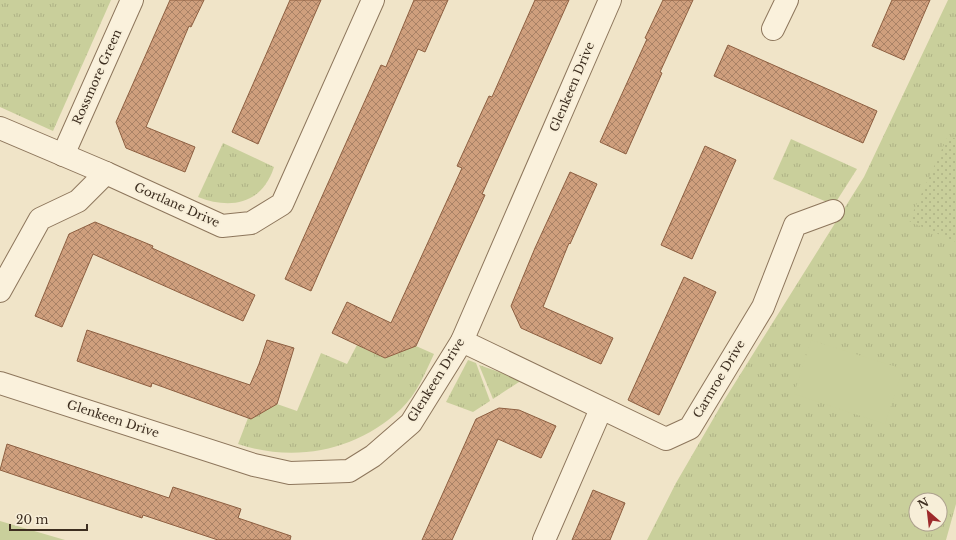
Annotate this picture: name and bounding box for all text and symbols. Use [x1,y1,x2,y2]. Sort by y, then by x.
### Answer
street label: Rossmore Green [69,27,124,127]
street label: Glenkeen Drive [546,39,597,134]
street label: Gortlane Drive [132,179,222,230]
street label: Glenkeen Drive [404,335,467,425]
street label: Carnroe Drive [689,337,748,420]
street label: Glenkeen Drive [65,397,161,441]
north arrow [908,492,948,532]
text: N [915,494,932,512]
scale bar [10,506,87,532]
text: 20 m [16,512,48,527]

